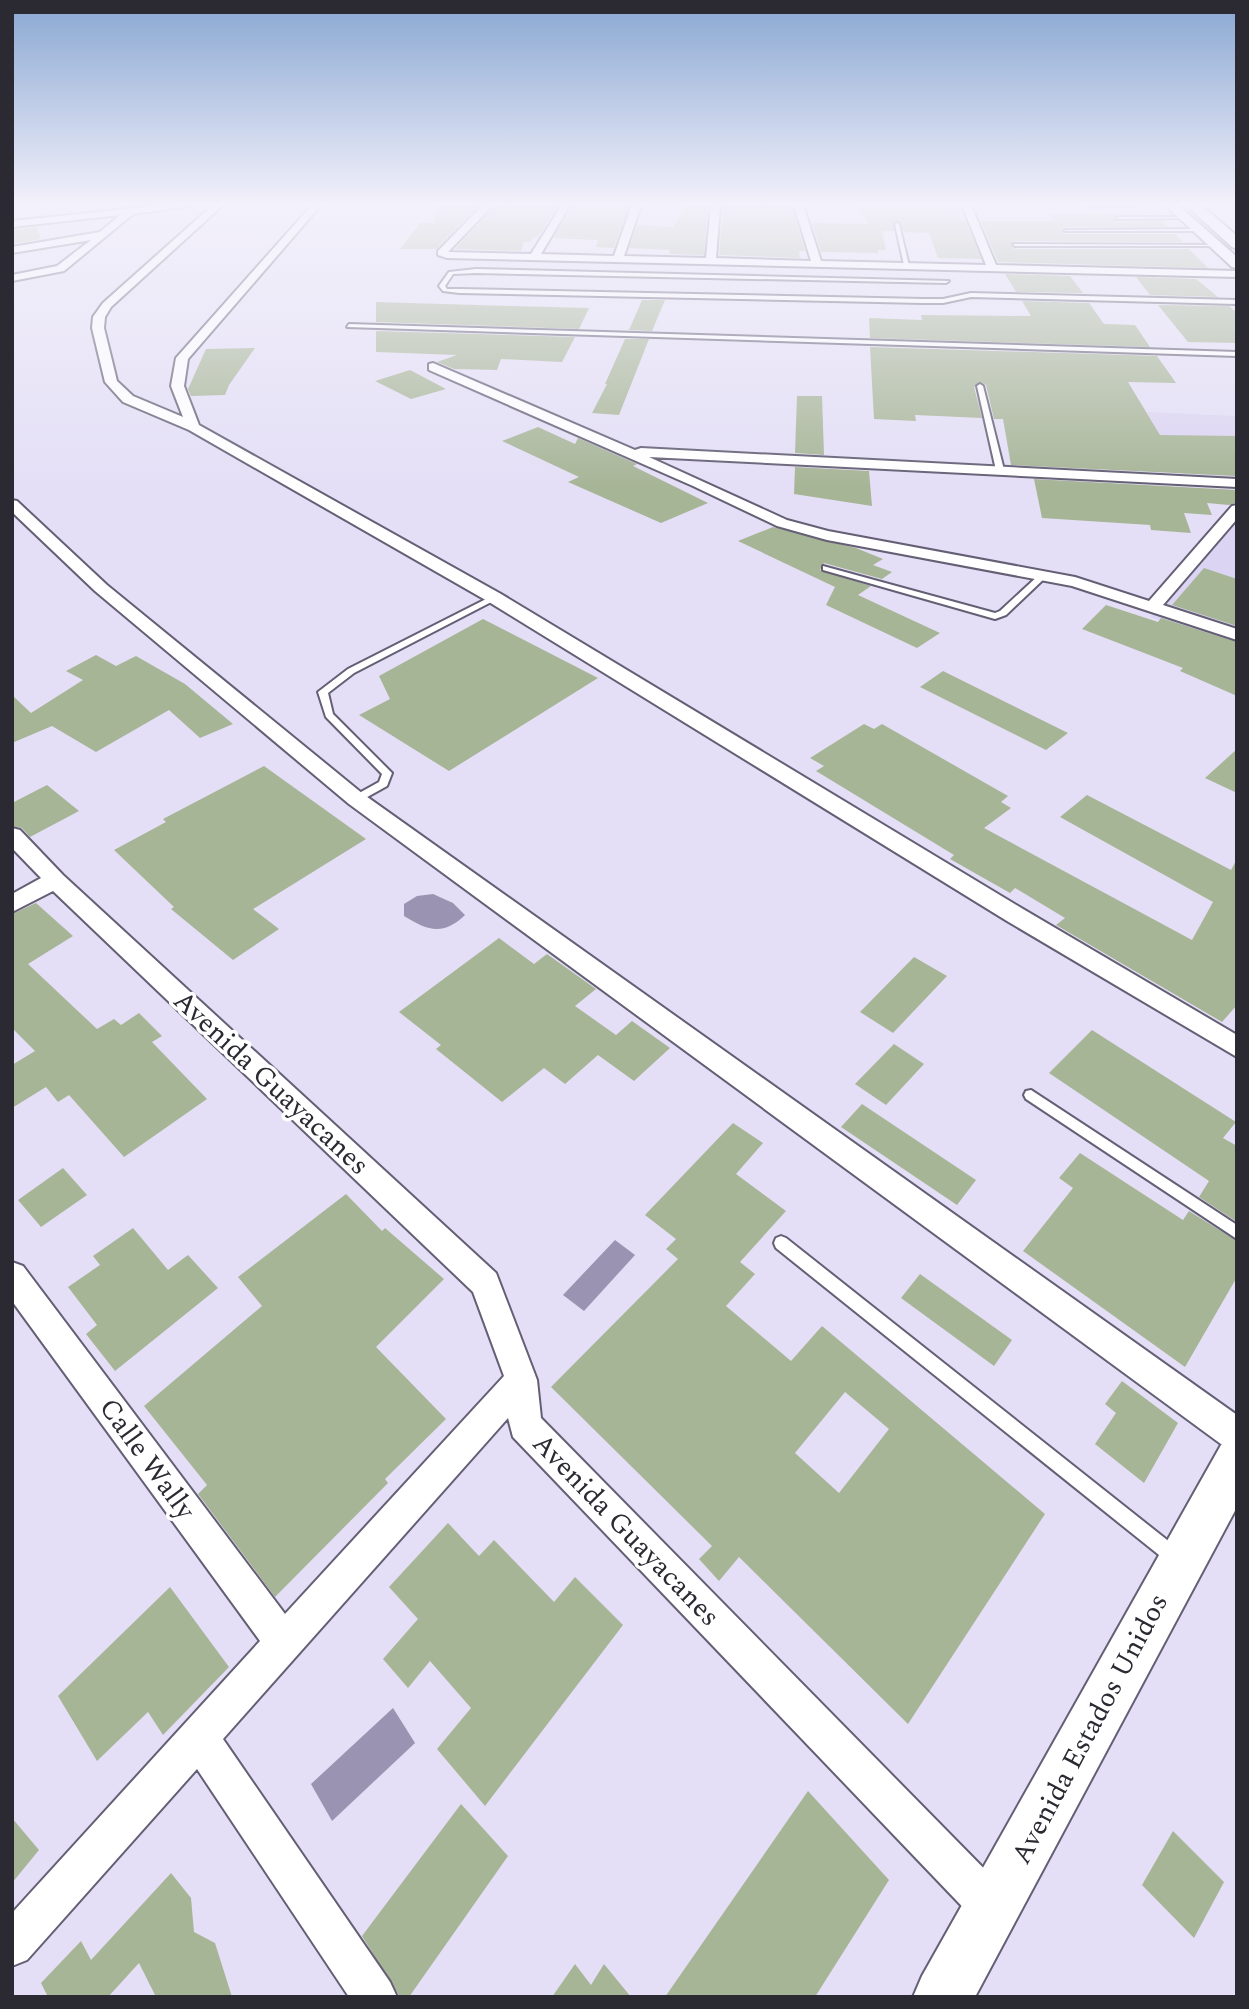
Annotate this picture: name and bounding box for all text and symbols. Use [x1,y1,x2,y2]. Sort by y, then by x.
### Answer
street label: Avenida Guayacanes [163,980,379,1186]
street label: Calle Wally [88,1389,207,1530]
street label: Avenida Guayacanes [522,1423,730,1637]
street label: Avenida Estados Unidos [1000,1586,1180,1872]

